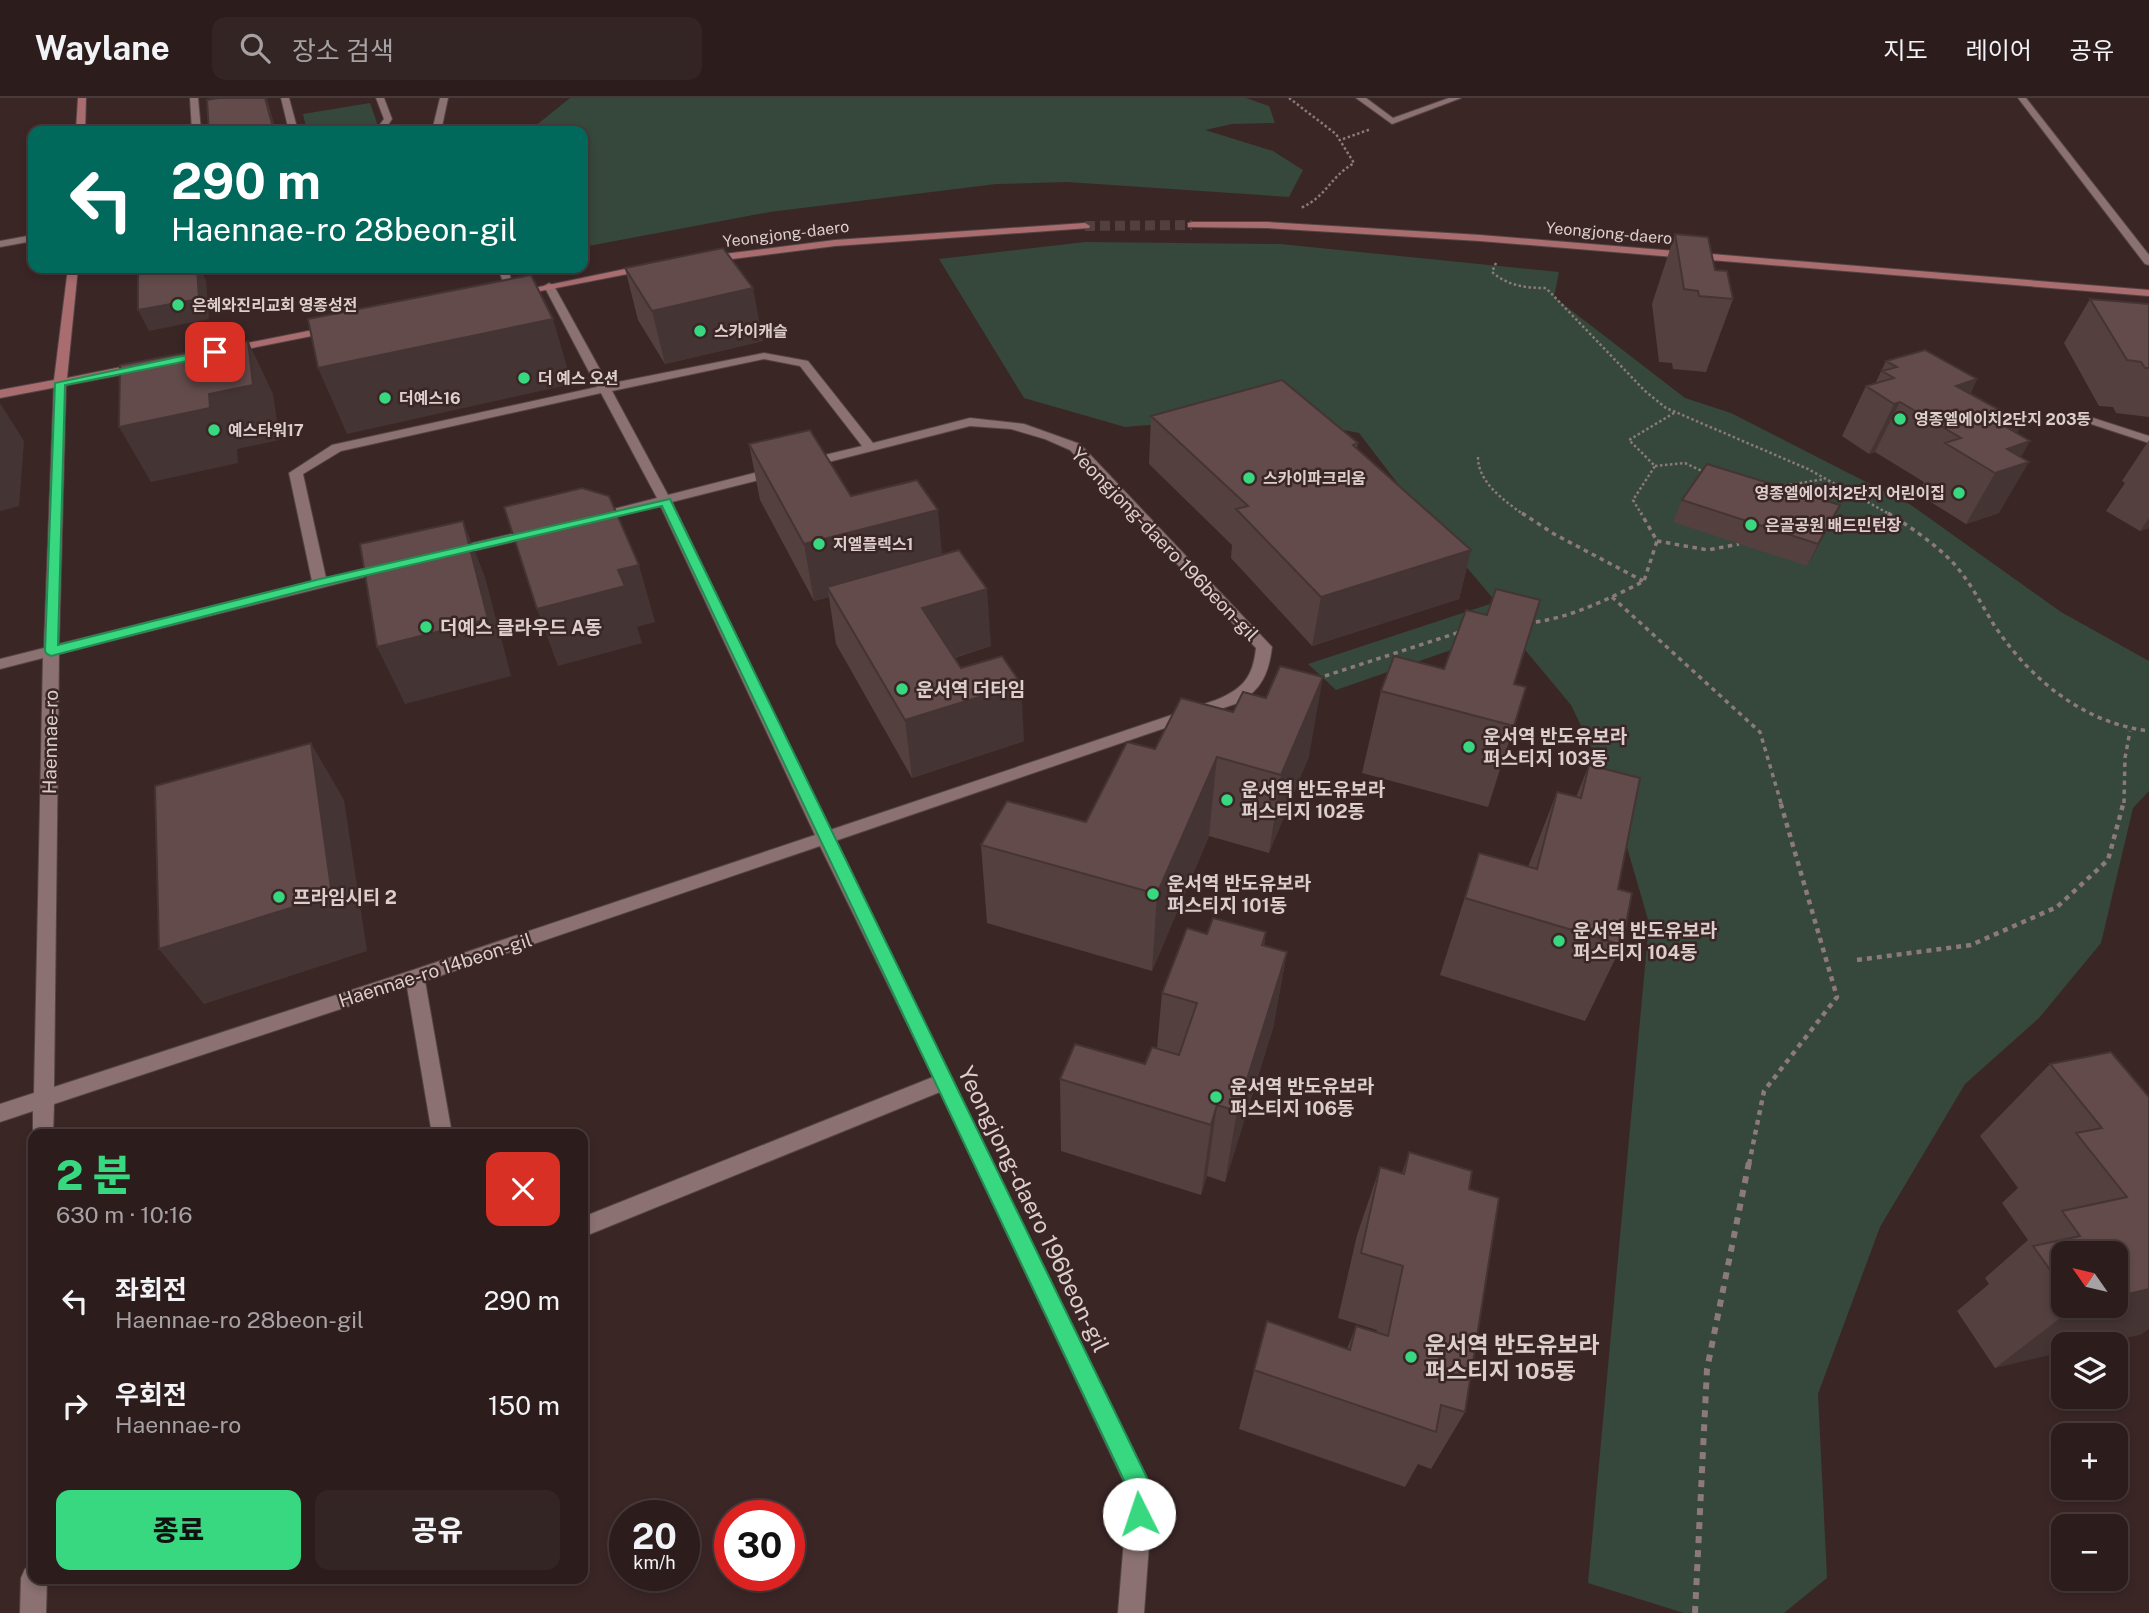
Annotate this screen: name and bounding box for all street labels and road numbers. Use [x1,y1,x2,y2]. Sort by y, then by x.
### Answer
street label: Yeongjong-daero [722,217,850,251]
street label: Yeongjong-daero [1545,218,1673,248]
street label: Yeongjong-daero 196beon-gil [1067,443,1263,645]
street label: Haennae-ro [38,690,62,794]
street label: Haennae-ro 14beon-gil [336,928,534,1012]
street label: Yeongjong-daero 196beon-gil [953,1062,1115,1356]

